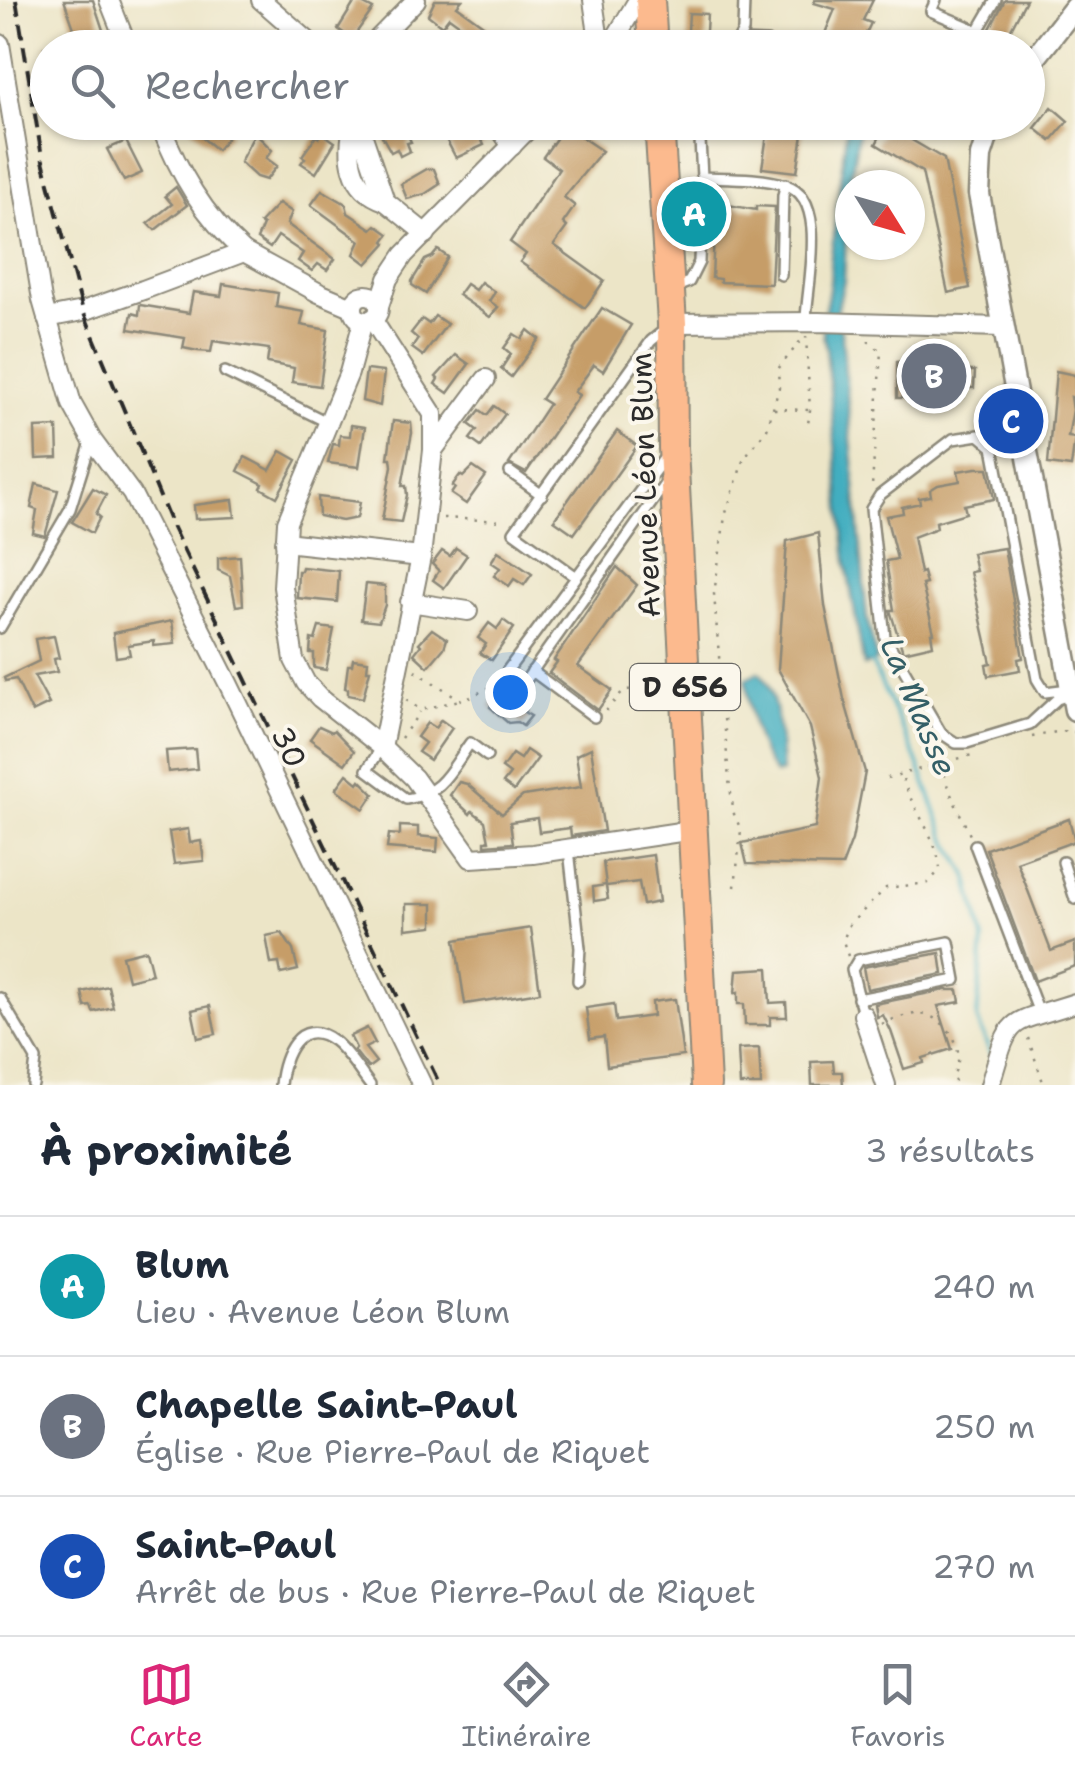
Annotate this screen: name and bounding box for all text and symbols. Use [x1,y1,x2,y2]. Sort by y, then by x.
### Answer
search box [30,30,1045,140]
icon: search [65,58,120,113]
text: Rechercher [145,60,350,111]
north arrow [835,170,925,260]
pin: A [662,176,726,252]
pin: B [902,338,966,414]
street label: Avenue Léon Blum [620,352,670,618]
pin: C [978,384,1044,458]
water label: La Masse [870,630,968,782]
road number: D 656 [630,664,740,710]
your location [485,667,536,718]
street label: 30 [262,720,316,774]
text: À proximité [40,1122,293,1178]
text: 3 résultats [865,1129,1035,1172]
text: Blum [135,1239,229,1290]
text: A [60,1265,85,1308]
text: 240 m [932,1265,1035,1308]
text: Lieu · Avenue Léon Blum [135,1290,510,1333]
text: Chapelle Saint-Paul [135,1379,518,1430]
text: B [63,1405,82,1448]
text: 250 m [933,1405,1035,1448]
text: Église · Rue Pierre-Paul de Riquet [135,1430,650,1473]
text: Saint-Paul [135,1519,337,1570]
text: C [63,1545,82,1588]
text: 270 m [932,1545,1035,1588]
text: Arrêt de bus · Rue Pierre-Paul de Riquet [135,1570,756,1613]
tab: Carte [129,1657,203,1755]
tab: Itinéraire [461,1657,592,1755]
tab: Favoris [850,1657,946,1755]

